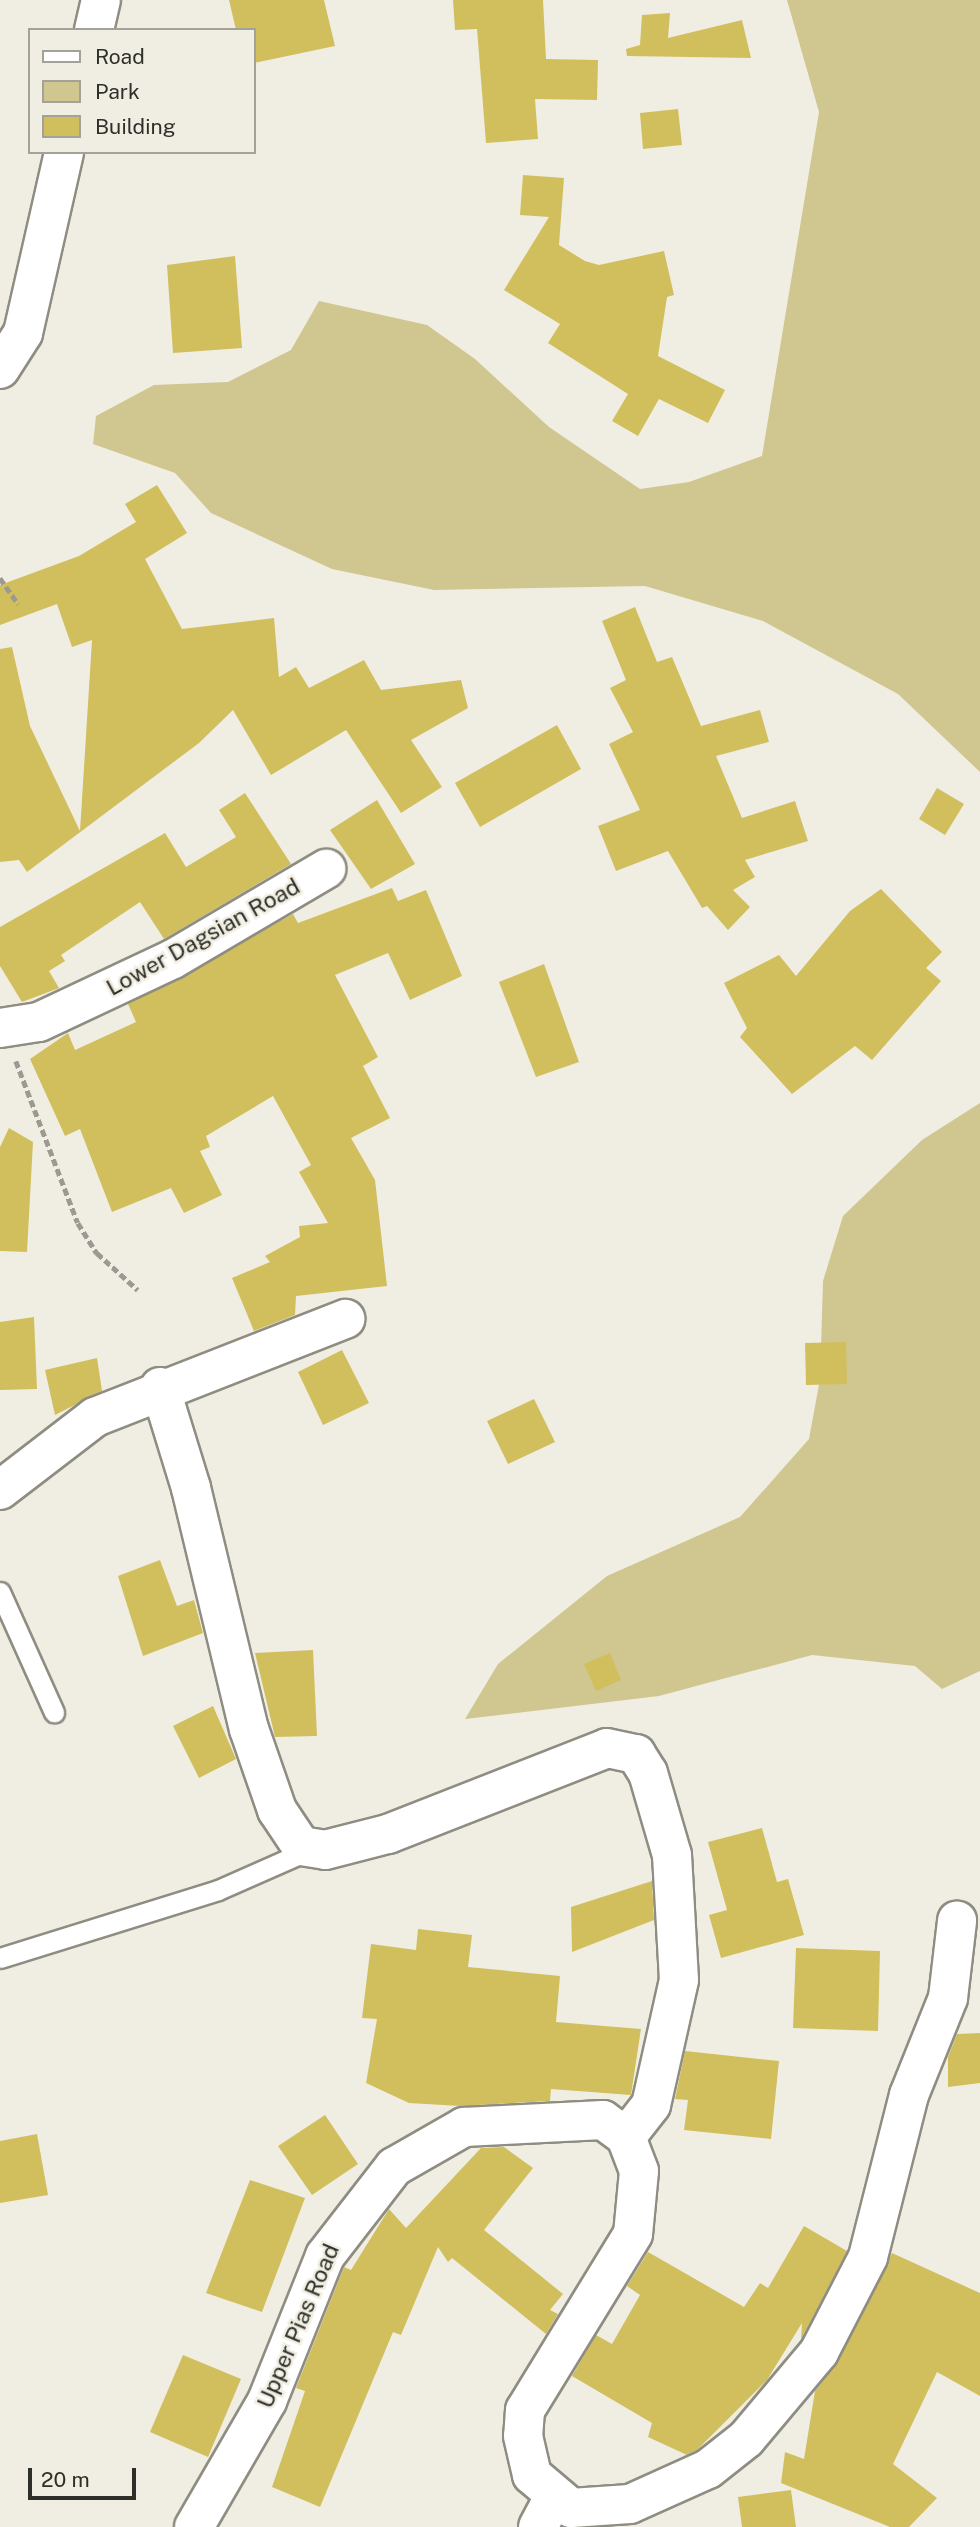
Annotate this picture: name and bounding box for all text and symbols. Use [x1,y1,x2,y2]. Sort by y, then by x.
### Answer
legend [28,28,256,154]
text: Road [95,44,145,69]
text: Park [95,79,140,104]
text: Building [95,114,176,139]
street label: Lower Dagsian Road [101,872,305,1002]
street label: Upper Pias Road [251,2240,345,2412]
scale bar [32,2454,140,2498]
text: 20 m [41,2467,90,2492]

